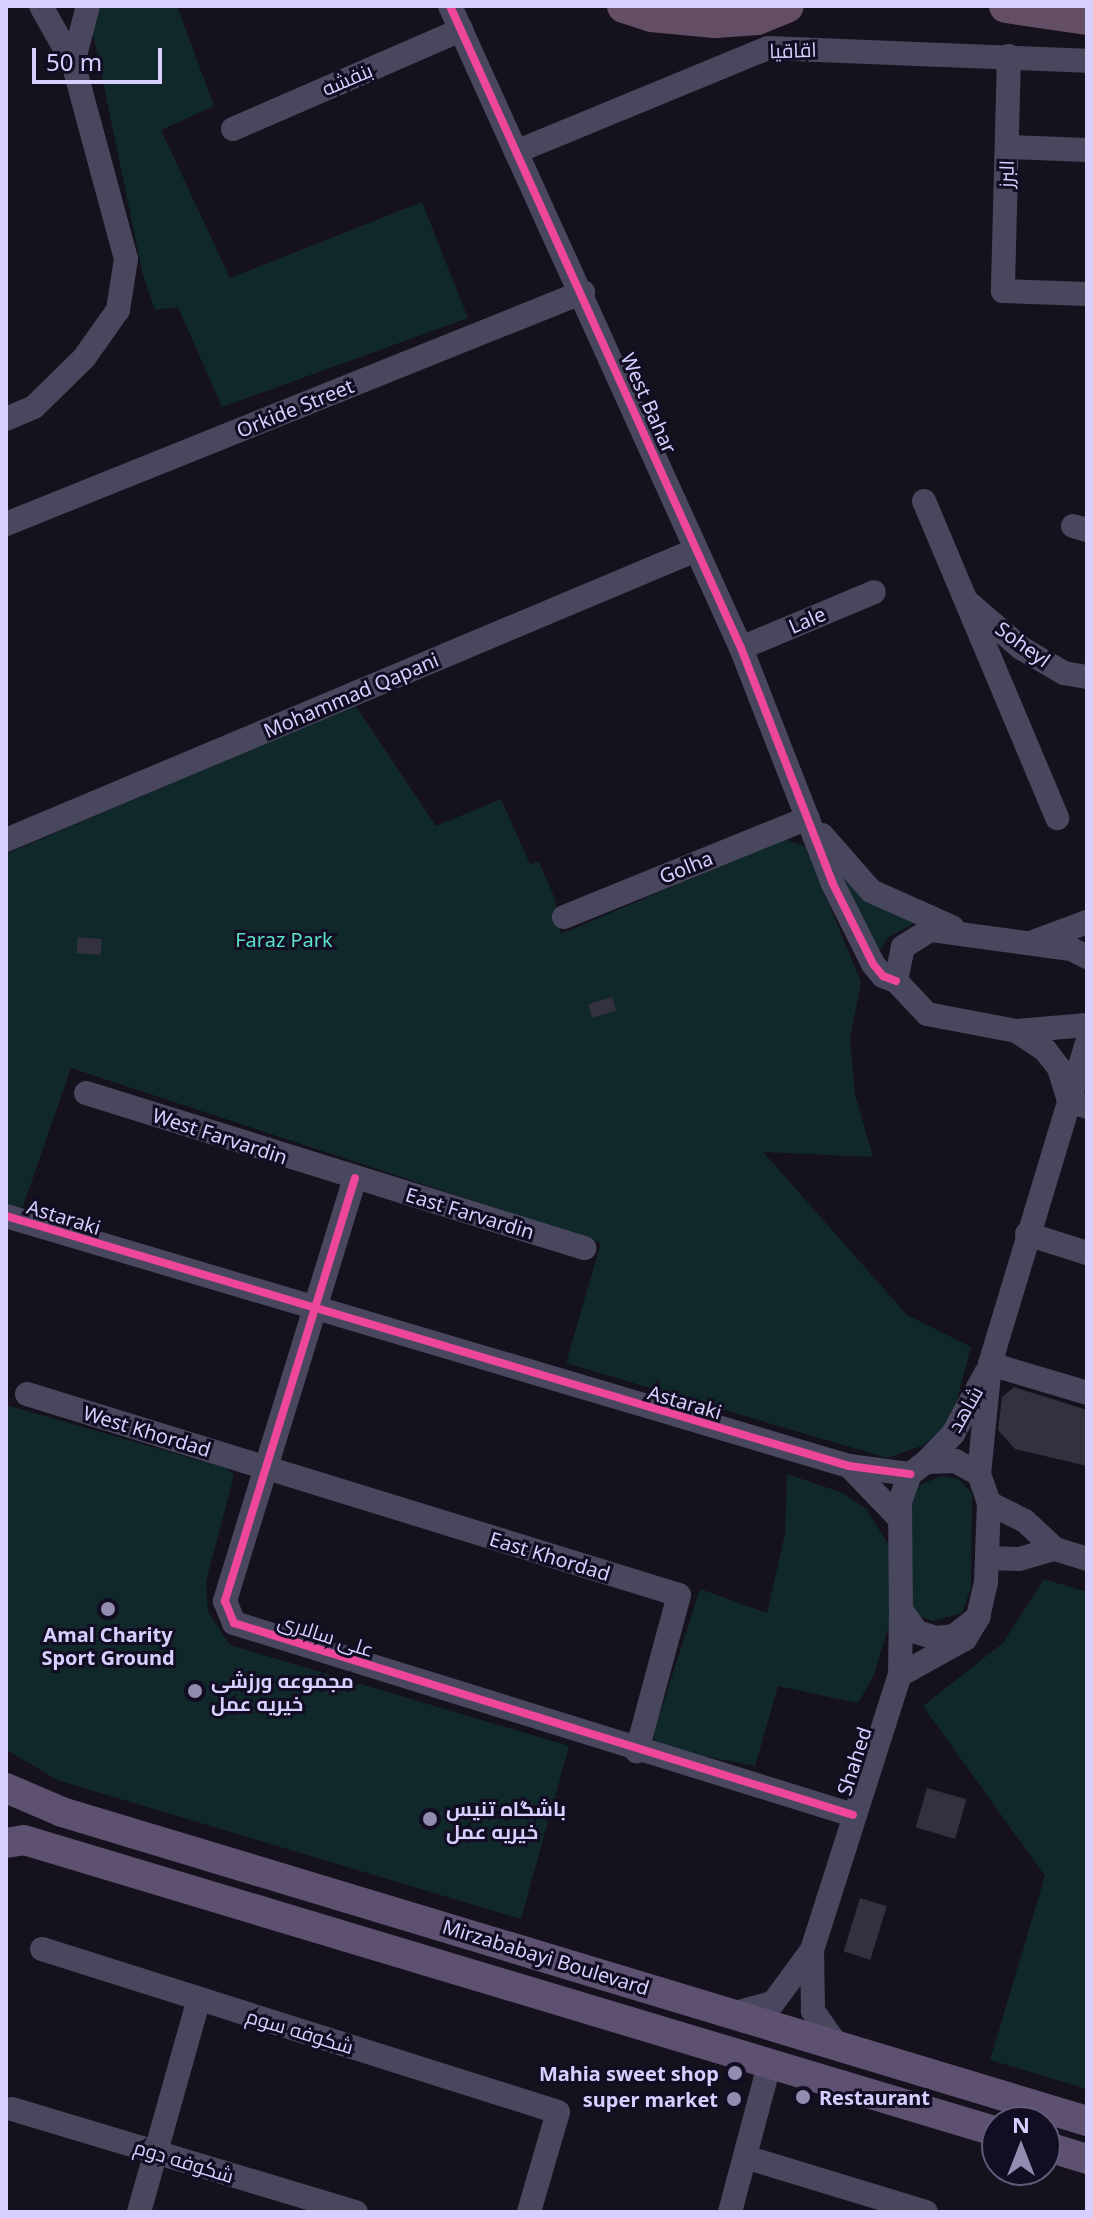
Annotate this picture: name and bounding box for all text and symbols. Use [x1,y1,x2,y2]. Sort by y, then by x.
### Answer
scale bar [36,32,166,82]
street label: اقاقیا [769,37,817,63]
text: 50 m [46,45,102,78]
street label: بنفشه [318,58,376,100]
street label: البرز [994,160,1018,188]
street label: West Bahar [616,349,682,457]
street label: Orkide Street [233,374,357,442]
street label: Lale [785,602,829,638]
street label: Soheyl [991,616,1055,672]
street label: Mohammad Qapani [260,647,442,743]
street label: Golha [656,845,716,889]
park label: Faraz Park [235,927,333,951]
street label: West Farvardin [150,1103,290,1169]
street label: East Farvardin [403,1182,537,1244]
street label: Astaraki [24,1194,104,1240]
street label: Astaraki [645,1380,725,1424]
street label: شاهد [942,1382,988,1436]
street label: West Khordad [80,1400,214,1462]
street label: East Khordad [487,1526,613,1586]
marker: Amal Charity Sport Ground [99,1600,117,1618]
street label: علی سالاری [275,1608,377,1662]
place label: Amal Charity Sport Ground [41,1622,175,1669]
place label: مجموعه ورزشی خیریه عمل [211,1668,354,1715]
marker: مجموعه ورزشی خیریه عمل [186,1682,204,1700]
street label: Shahed [832,1724,876,1798]
place label: باشگاه تنیس خیریه عمل [446,1796,566,1843]
marker: باشگاه تنیس خیریه عمل [421,1810,439,1828]
street label: Mirzababayi Boulevard [440,1914,652,2000]
street label: شکوفه سوم [244,2003,356,2059]
place label: Mahia sweet shop [539,2061,719,2085]
marker: Mahia sweet shop [726,2064,744,2082]
place label: Restaurant [819,2085,930,2109]
place label: super market [583,2087,718,2111]
marker: Restaurant [794,2088,812,2106]
marker: super market [725,2090,743,2108]
north arrow [981,2106,1061,2186]
text: N [1012,2109,1030,2139]
street label: شکوفه دوم [131,2134,237,2188]

